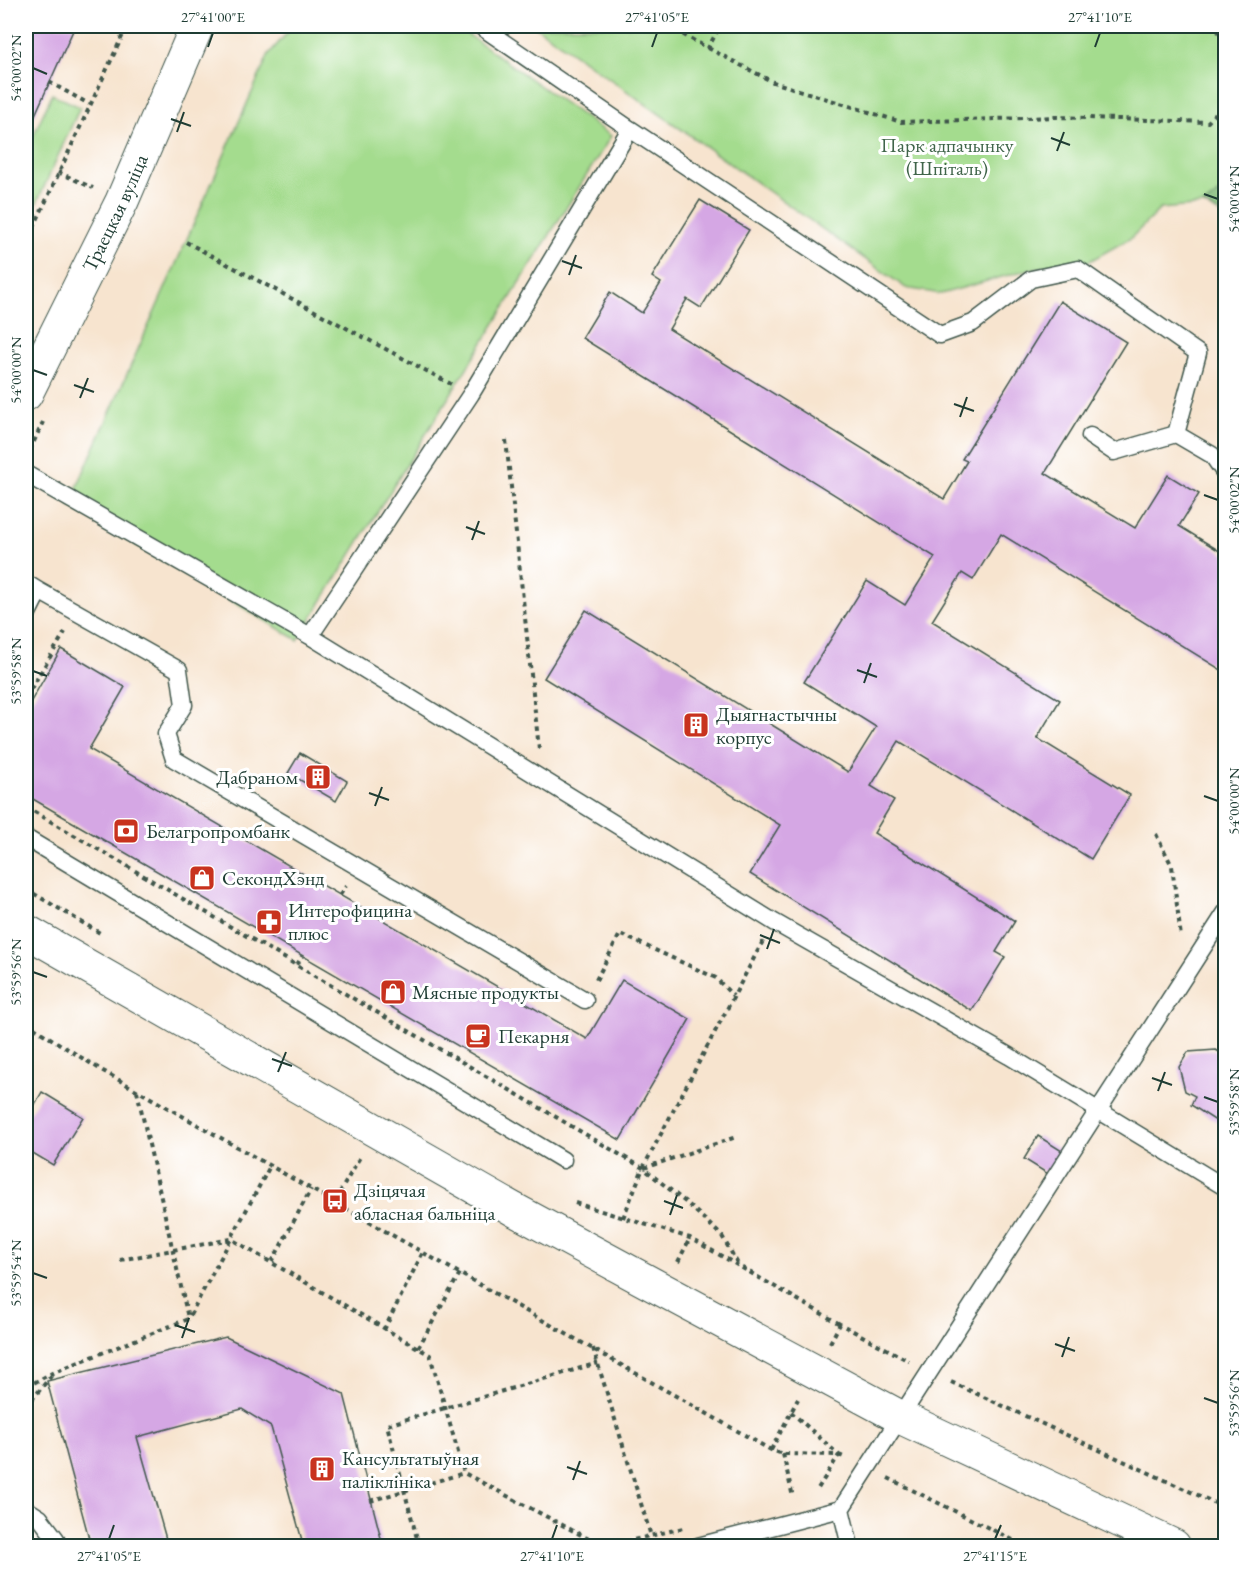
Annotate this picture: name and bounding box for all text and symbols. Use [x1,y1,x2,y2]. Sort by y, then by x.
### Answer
text: 27°41'00"E [181,7,246,26]
text: 27°41'05"E [625,7,690,26]
text: 27°41'10"E [1068,7,1133,26]
text: 54°00'02"N [6,34,25,102]
park label: Парк адпачынку (Шпіталь) [880,132,1014,181]
street label: Траецкая вуліца [76,150,154,276]
text: 54°00'04"N [1224,165,1243,233]
text: 54°00'00"N [6,336,25,404]
text: 54°00'02"N [1224,466,1243,534]
text: 53°59'58"N [6,637,25,705]
place label: Дыягнастычны корпус [716,701,837,750]
building icon: Дыягнастычны корпус [681,710,711,740]
building icon: Дабраном [303,762,333,792]
place label: Дабраном [216,764,298,790]
text: 54°00'00"N [1224,767,1243,835]
bank icon: Белагропромбанк [111,816,141,846]
place label: Белагропромбанк [146,818,291,844]
shop icon: СекондХэнд [187,863,217,893]
place label: СекондХэнд [222,865,324,891]
place label: Интерофицина плюс [288,897,412,946]
pharmacy icon: Интерофицина плюс [254,907,284,937]
text: 53°59'56"N [6,938,25,1006]
shop icon: Мясные продукты [378,977,408,1007]
place label: Мясные продукты [412,979,559,1005]
cafe icon: Пекарня [463,1021,493,1051]
place label: Пекарня [498,1023,569,1049]
text: 53°59'58"N [1224,1068,1243,1136]
place label: Дзіцячая абласная бальніца [354,1177,495,1226]
bus stop icon: Дзіцячая абласная бальніца [320,1186,350,1216]
text: 53°59'54"N [6,1239,25,1307]
text: 53°59'56"N [1224,1369,1243,1437]
place label: Кансультатыўная паліклініка [342,1445,479,1494]
building icon: Кансультатыўная паліклініка [307,1454,337,1484]
text: 27°41'05"E [77,1546,142,1565]
text: 27°41'10"E [520,1546,585,1565]
text: 27°41'15"E [963,1546,1028,1565]

